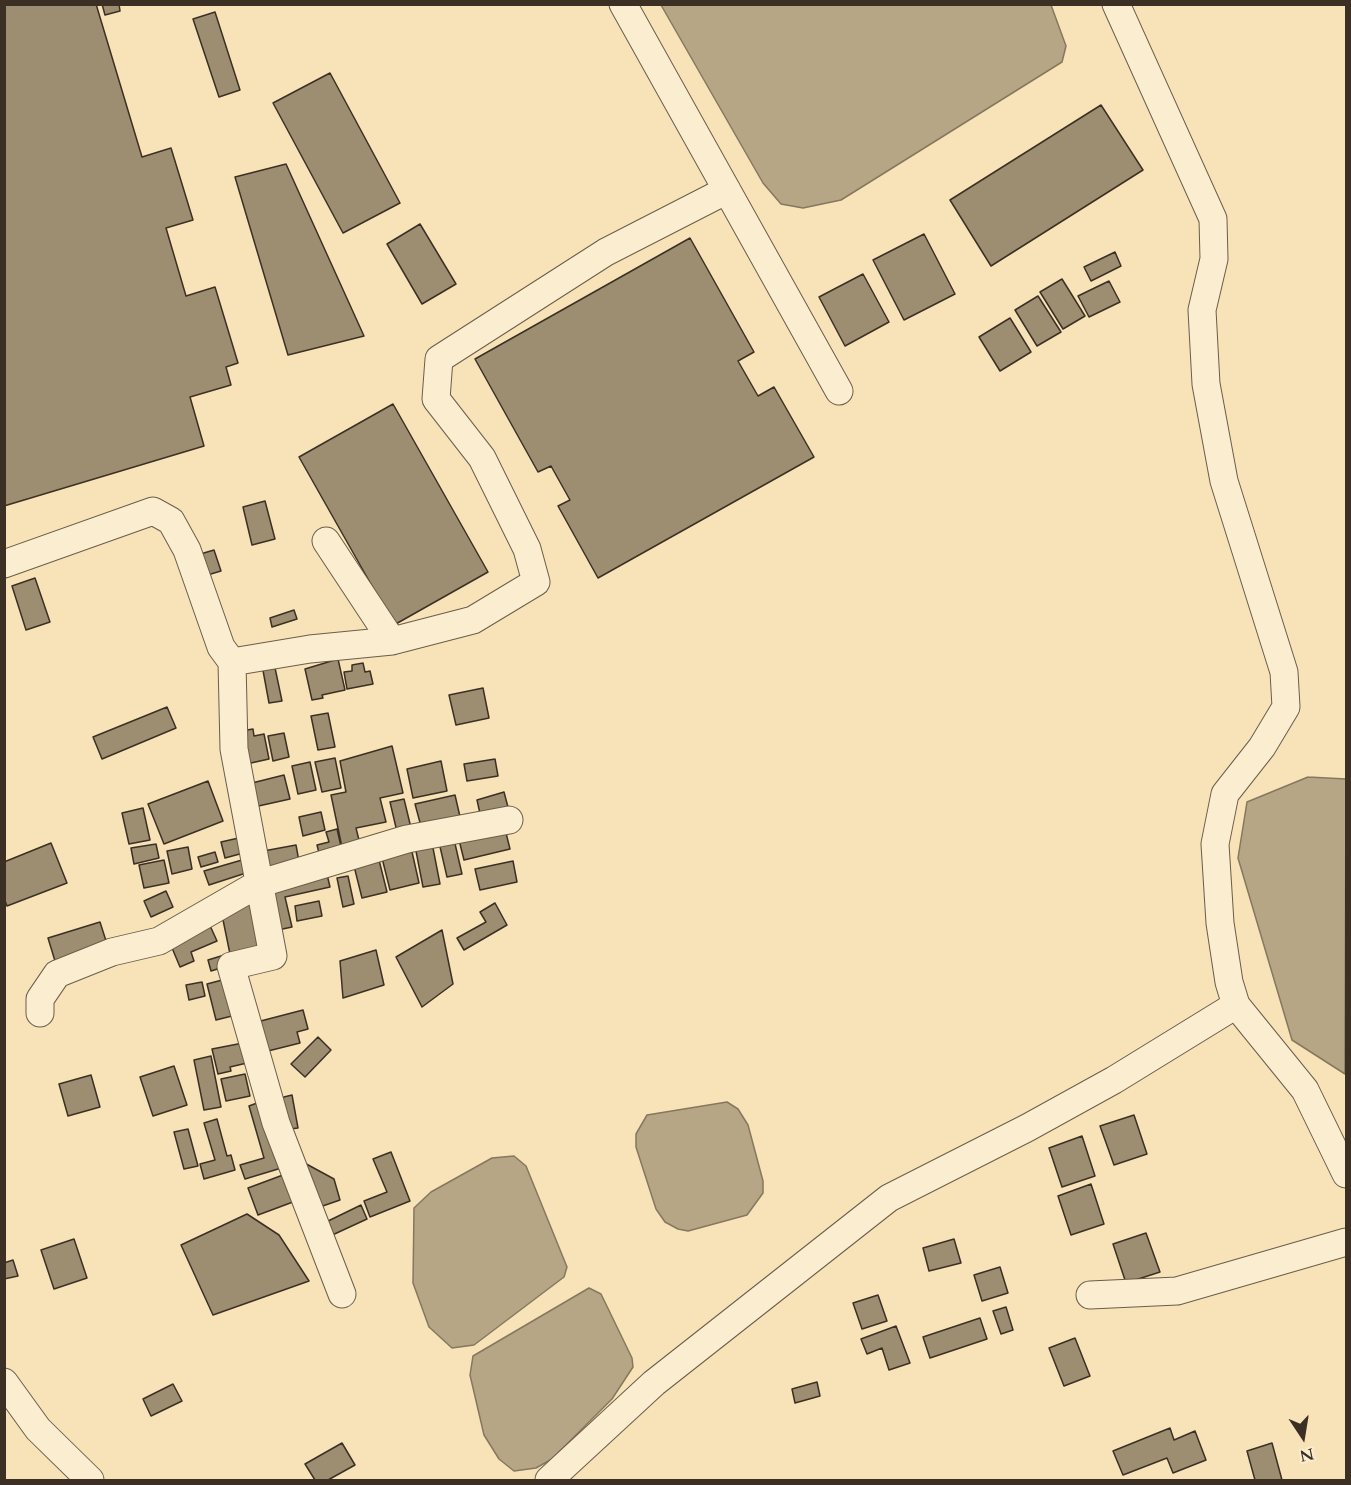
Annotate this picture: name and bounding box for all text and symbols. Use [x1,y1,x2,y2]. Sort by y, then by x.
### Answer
north arrow [1273,1407,1333,1467]
text: N [1298,1442,1316,1467]

